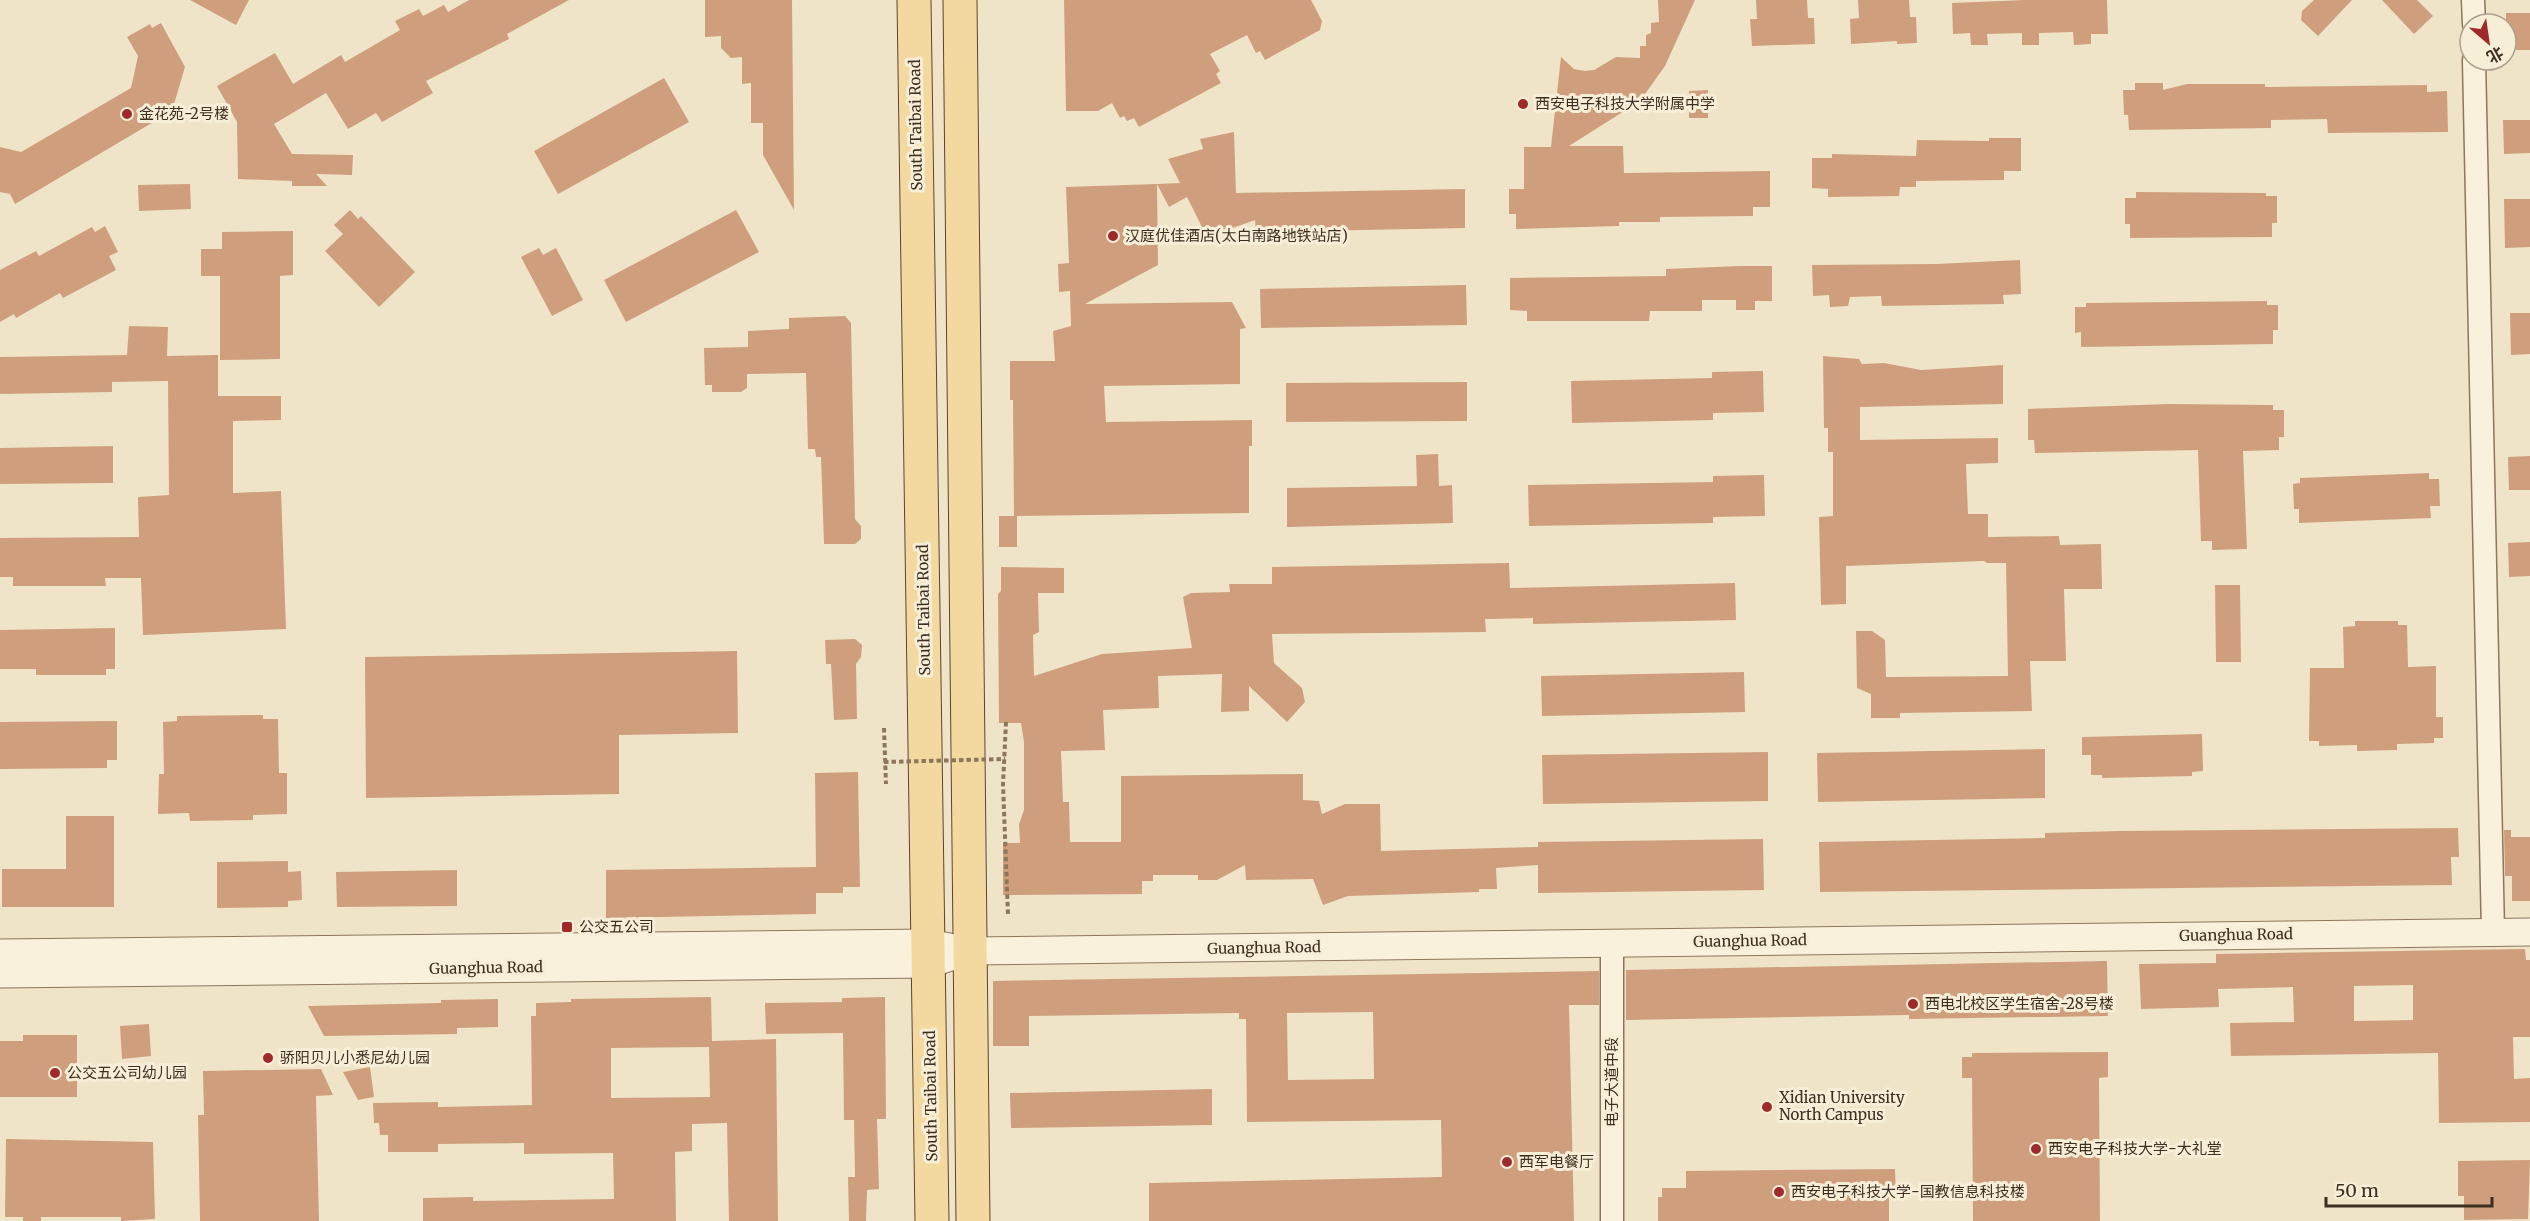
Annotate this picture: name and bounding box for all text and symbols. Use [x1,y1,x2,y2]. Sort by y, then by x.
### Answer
north arrow [2458,12,2518,72]
text: 北 [2483,42,2507,68]
street label: South Taibai Road [905,59,926,191]
place label: 西安电子科技大学附属中学 [1535,94,1715,113]
marker: 西安电子科技大学附属中学 [1516,97,1530,111]
place label: 金花苑-2号楼 [139,104,229,123]
marker: 金花苑-2号楼 [120,107,134,121]
place label: 汉庭优佳酒店(太白南路地铁站店) [1125,226,1348,245]
marker: 汉庭优佳酒店(太白南路地铁站店) [1106,229,1120,243]
street label: South Taibai Road [913,544,934,676]
place label: 公交五公司 [579,917,654,936]
marker: 公交五公司 [560,920,574,934]
street label: Guanghua Road [2179,924,2293,945]
street label: Guanghua Road [1693,930,1807,951]
street label: Guanghua Road [1207,937,1321,958]
street label: Guanghua Road [429,957,543,978]
place label: 西电北校区学生宿舍-28号楼 [1925,994,2114,1013]
marker: 西电北校区学生宿舍-28号楼 [1906,997,1920,1011]
street label: South Taibai Road [920,1030,941,1162]
street label: 电子大道中段 [1602,1037,1621,1127]
place label: 骄阳贝儿小悉尼幼儿园 [280,1048,430,1067]
marker: 骄阳贝儿小悉尼幼儿园 [261,1051,275,1065]
place label: 公交五公司幼儿园 [67,1063,187,1082]
marker: 公交五公司幼儿园 [48,1066,62,1080]
place label: Xidian University North Campus [1779,1088,1905,1124]
marker: Xidian University North Campus [1760,1100,1774,1114]
place label: 西安电子科技大学-大礼堂 [2048,1139,2222,1158]
marker: 西安电子科技大学-大礼堂 [2029,1142,2043,1156]
place label: 西军电餐厅 [1519,1152,1594,1171]
marker: 西军电餐厅 [1500,1155,1514,1169]
scale bar [2326,1170,2492,1208]
text: 50 m [2335,1179,2379,1202]
place label: 西安电子科技大学-国教信息科技楼 [1791,1182,2025,1201]
marker: 西安电子科技大学-国教信息科技楼 [1772,1185,1786,1199]

